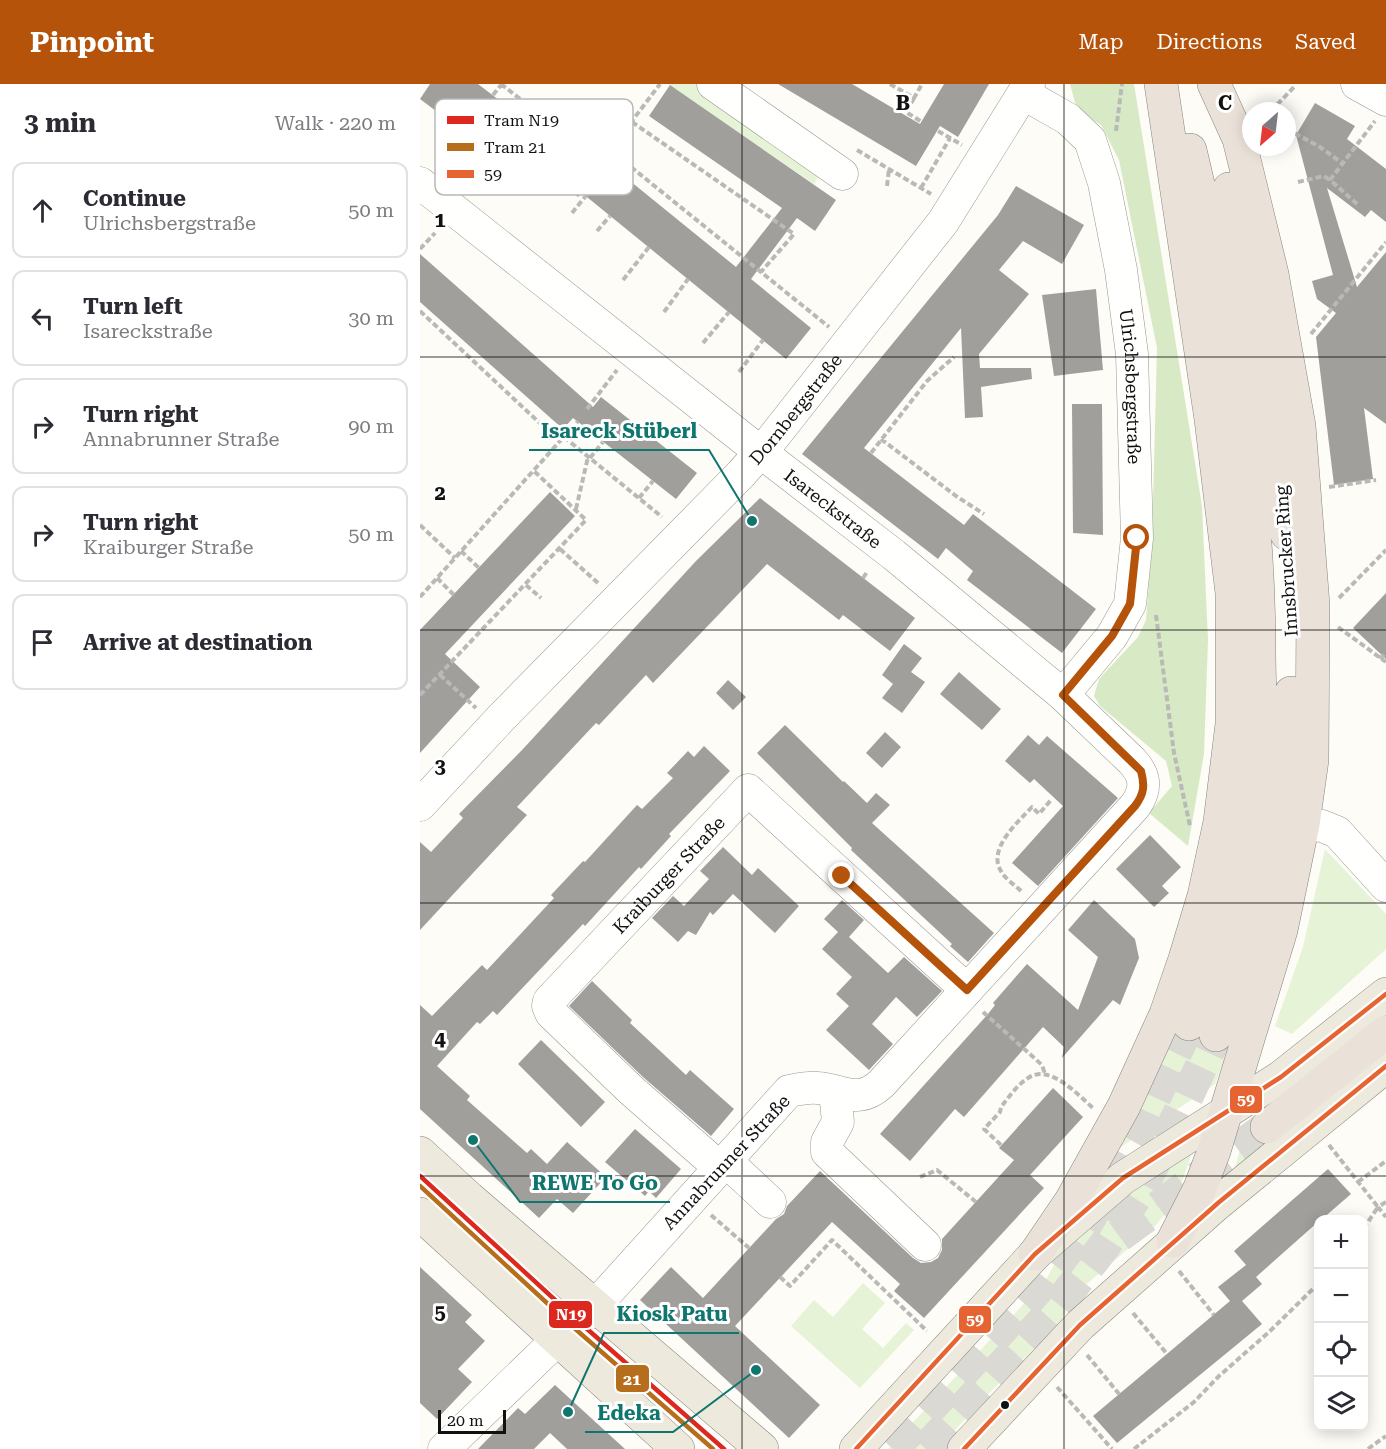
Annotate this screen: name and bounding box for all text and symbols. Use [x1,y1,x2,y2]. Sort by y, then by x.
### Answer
text: Pinpoint [30,26,154,59]
text: Map [1079,30,1123,54]
text: Directions [1156,30,1262,54]
text: Saved [1295,30,1356,54]
text: B [896,91,910,115]
text: C [1218,91,1232,115]
legend [435,99,633,195]
north arrow [1242,102,1296,156]
text: 3 min [24,108,96,138]
text: Walk · 220 m [275,111,396,135]
text: Tram N19 [484,111,559,130]
text: Tram 21 [484,138,546,157]
text: 59 [484,165,502,184]
text: Continue [83,186,186,211]
icon: ahead [26,194,59,227]
text: 50 m [348,198,394,222]
text: 1 [434,208,446,232]
text: Ulrichsbergstraße [83,211,256,235]
text: Turn left [83,294,183,319]
icon: left [26,302,59,335]
text: 30 m [348,306,394,330]
street label: Ulrichsbergstraße [1116,308,1145,465]
text: Isareckstraße [83,319,213,343]
street label: Dornbergstraße [744,349,846,468]
text: Turn right [83,402,198,427]
icon: right [26,410,59,443]
callout: Isareck Stüberl [529,412,709,450]
text: 90 m [348,414,394,438]
text: Isareck Stüberl [541,419,697,443]
text: Annabrunner Straße [83,427,279,451]
street label: Isareckstraße [781,464,886,552]
text: 2 [434,481,446,505]
street label: Innsbrucker Ring [1270,484,1302,637]
text: Turn right [83,510,198,535]
icon: right [26,518,59,551]
text: 50 m [348,522,394,546]
route start [1123,524,1149,550]
text: Kraiburger Straße [83,535,253,559]
icon: arrive [26,626,59,659]
text: Arrive at destination [83,630,312,655]
text: 3 [434,754,446,778]
street label: Kraiburger Straße [608,811,729,938]
route end [828,862,854,888]
text: 4 [434,1027,446,1051]
line badge: 59 [1229,1085,1263,1114]
street label: Annabrunner Straße [658,1090,794,1234]
text: 59 [1237,1090,1255,1109]
callout: REWE To Go [520,1164,670,1202]
text: REWE To Go [532,1171,658,1195]
map controls [1314,1215,1368,1431]
button: + [1314,1215,1368,1269]
button: − [1314,1269,1368,1323]
callout: Kiosk Patu [604,1295,739,1333]
text: 5 [434,1300,446,1324]
line badge: N19 [548,1300,593,1329]
text: Kiosk Patu [617,1302,727,1326]
text: N19 [556,1305,586,1324]
line badge: 59 [958,1305,992,1334]
text: 59 [966,1310,984,1329]
button: locate [1314,1323,1368,1377]
line badge: 21 [615,1364,650,1393]
text: 21 [623,1370,641,1389]
button: layers [1314,1377,1368,1431]
callout: Edeka [585,1394,673,1432]
unlabelled marker [999,1399,1011,1411]
text: Edeka [597,1401,661,1425]
scale bar [438,1407,506,1434]
text: 20 m [447,1411,484,1430]

